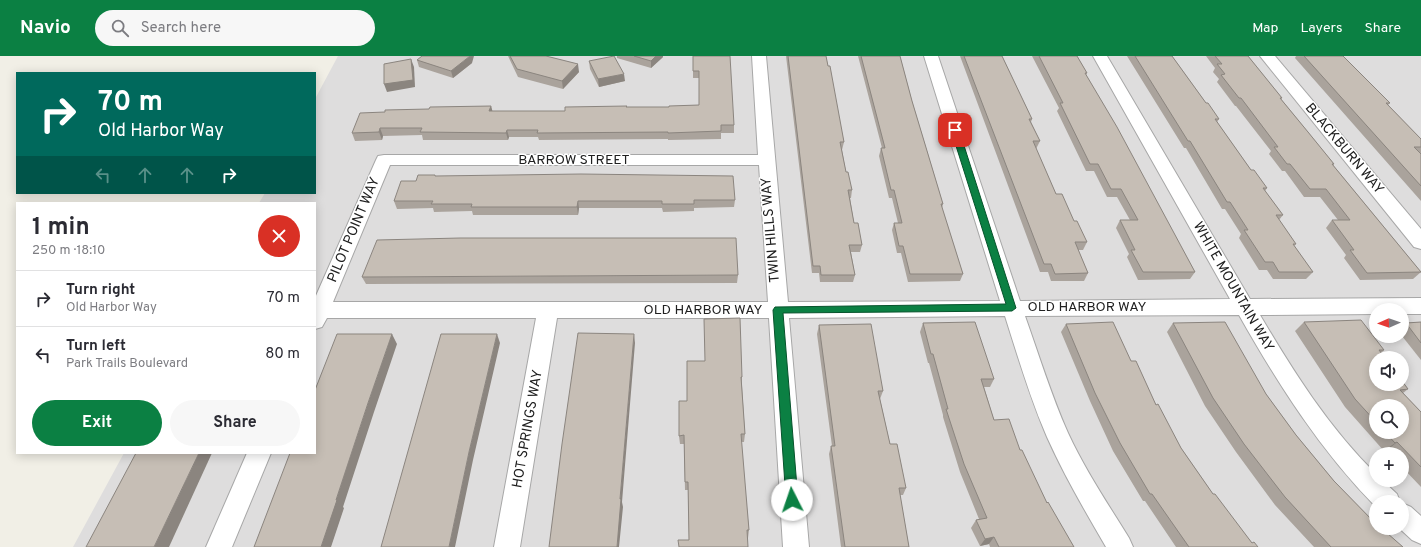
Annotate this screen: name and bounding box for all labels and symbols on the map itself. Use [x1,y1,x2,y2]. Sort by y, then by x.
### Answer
street label: BLACKBURN WAY [1301,100,1387,198]
pin [938,113,972,147]
street label: BARROW STREET [518,152,630,169]
street label: PILOT POINT WAY [324,175,384,285]
street label: TWIN HILLS WAY [758,177,784,283]
street label: WHITE MOUNTAIN WAY [1189,219,1277,355]
street label: OLD HARBOR WAY [1028,299,1146,316]
street label: OLD HARBOR WAY [644,302,762,319]
north arrow [1369,303,1409,343]
street label: HOT SPRINGS WAY [509,369,547,489]
position arrow [771,479,813,521]

